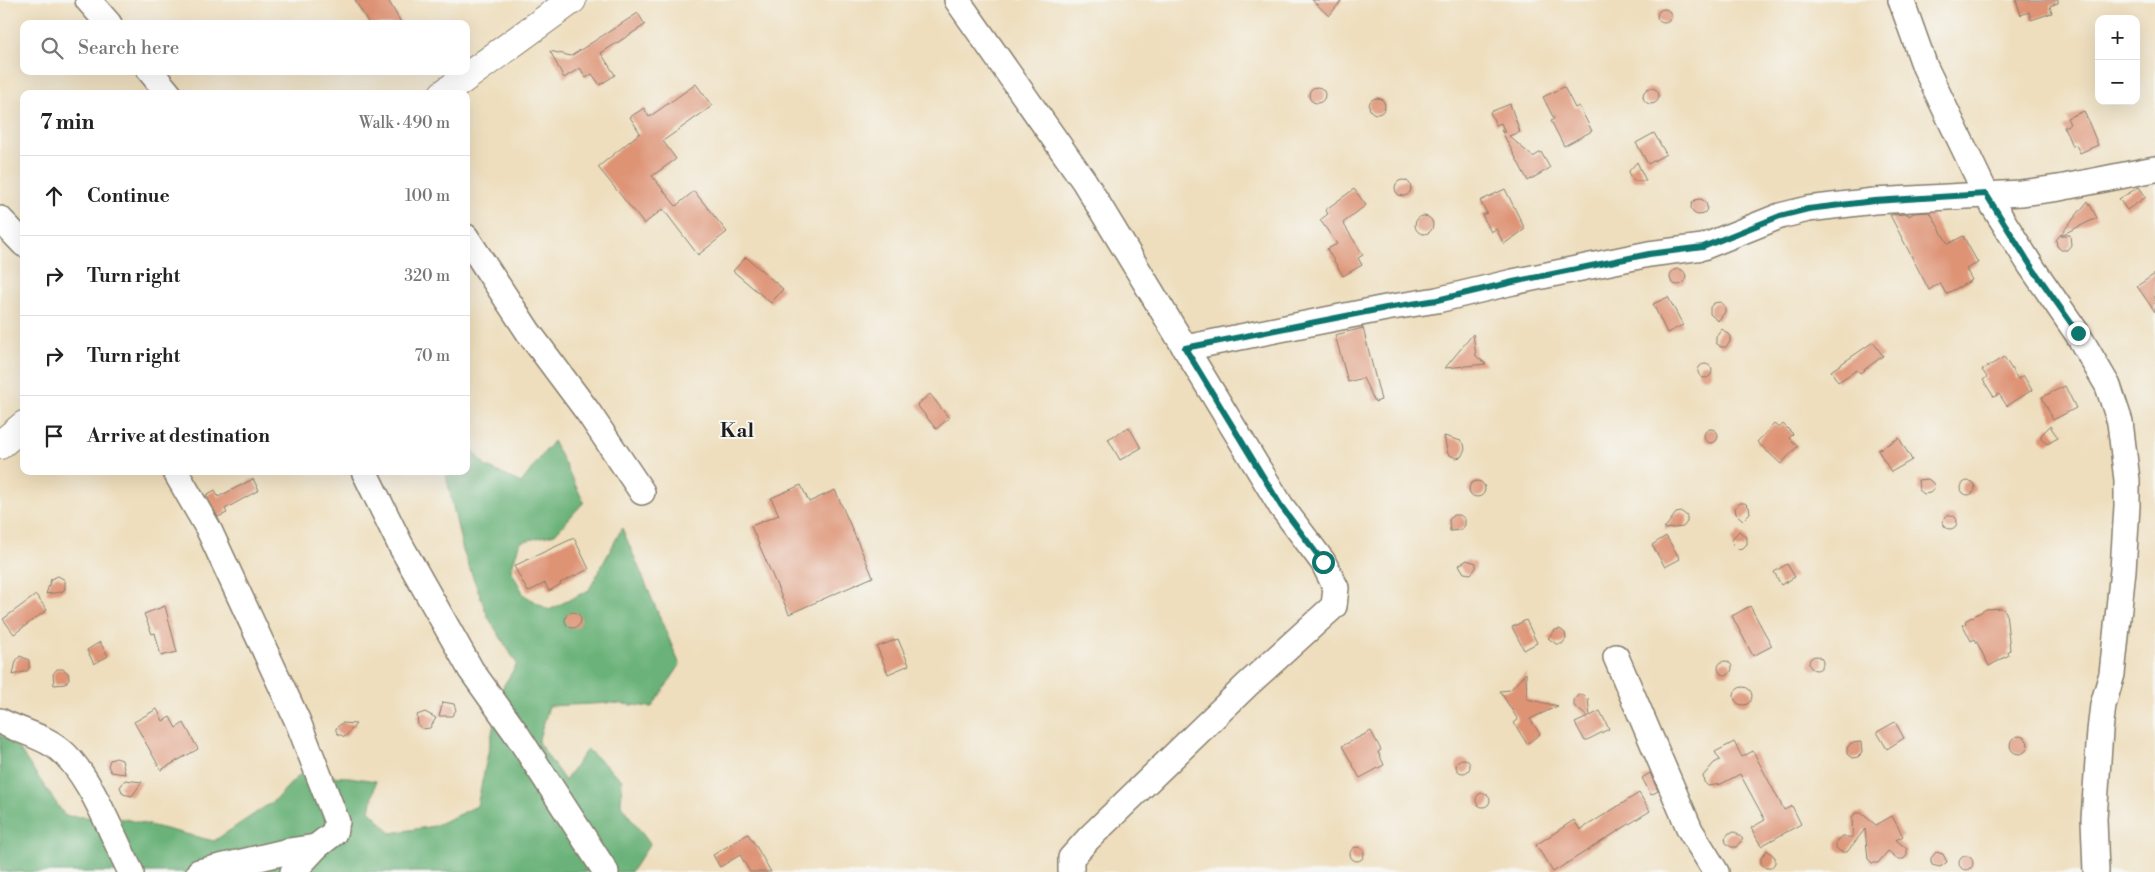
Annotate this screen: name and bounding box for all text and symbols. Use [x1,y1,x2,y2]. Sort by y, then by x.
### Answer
map controls [2095,15,2140,105]
button: + [2095,15,2140,60]
search box [20,20,470,75]
icon: search [38,34,66,62]
text: Search here [78,36,179,60]
button: − [2095,60,2140,105]
text: 7 min [40,110,94,136]
text: Walk · 490 m [359,113,450,133]
icon: ahead [40,182,68,210]
text: Continue [87,184,170,208]
text: 100 m [405,186,450,206]
icon: right [40,262,68,290]
text: Turn right [87,264,180,288]
text: 320 m [404,266,450,286]
route end [2067,322,2090,345]
icon: right [40,342,68,370]
text: Turn right [87,344,180,368]
text: 70 m [414,346,450,366]
district label: Kal [720,419,754,444]
icon: arrive [40,422,68,450]
text: Arrive at destination [87,424,270,448]
route start [1312,551,1335,574]

